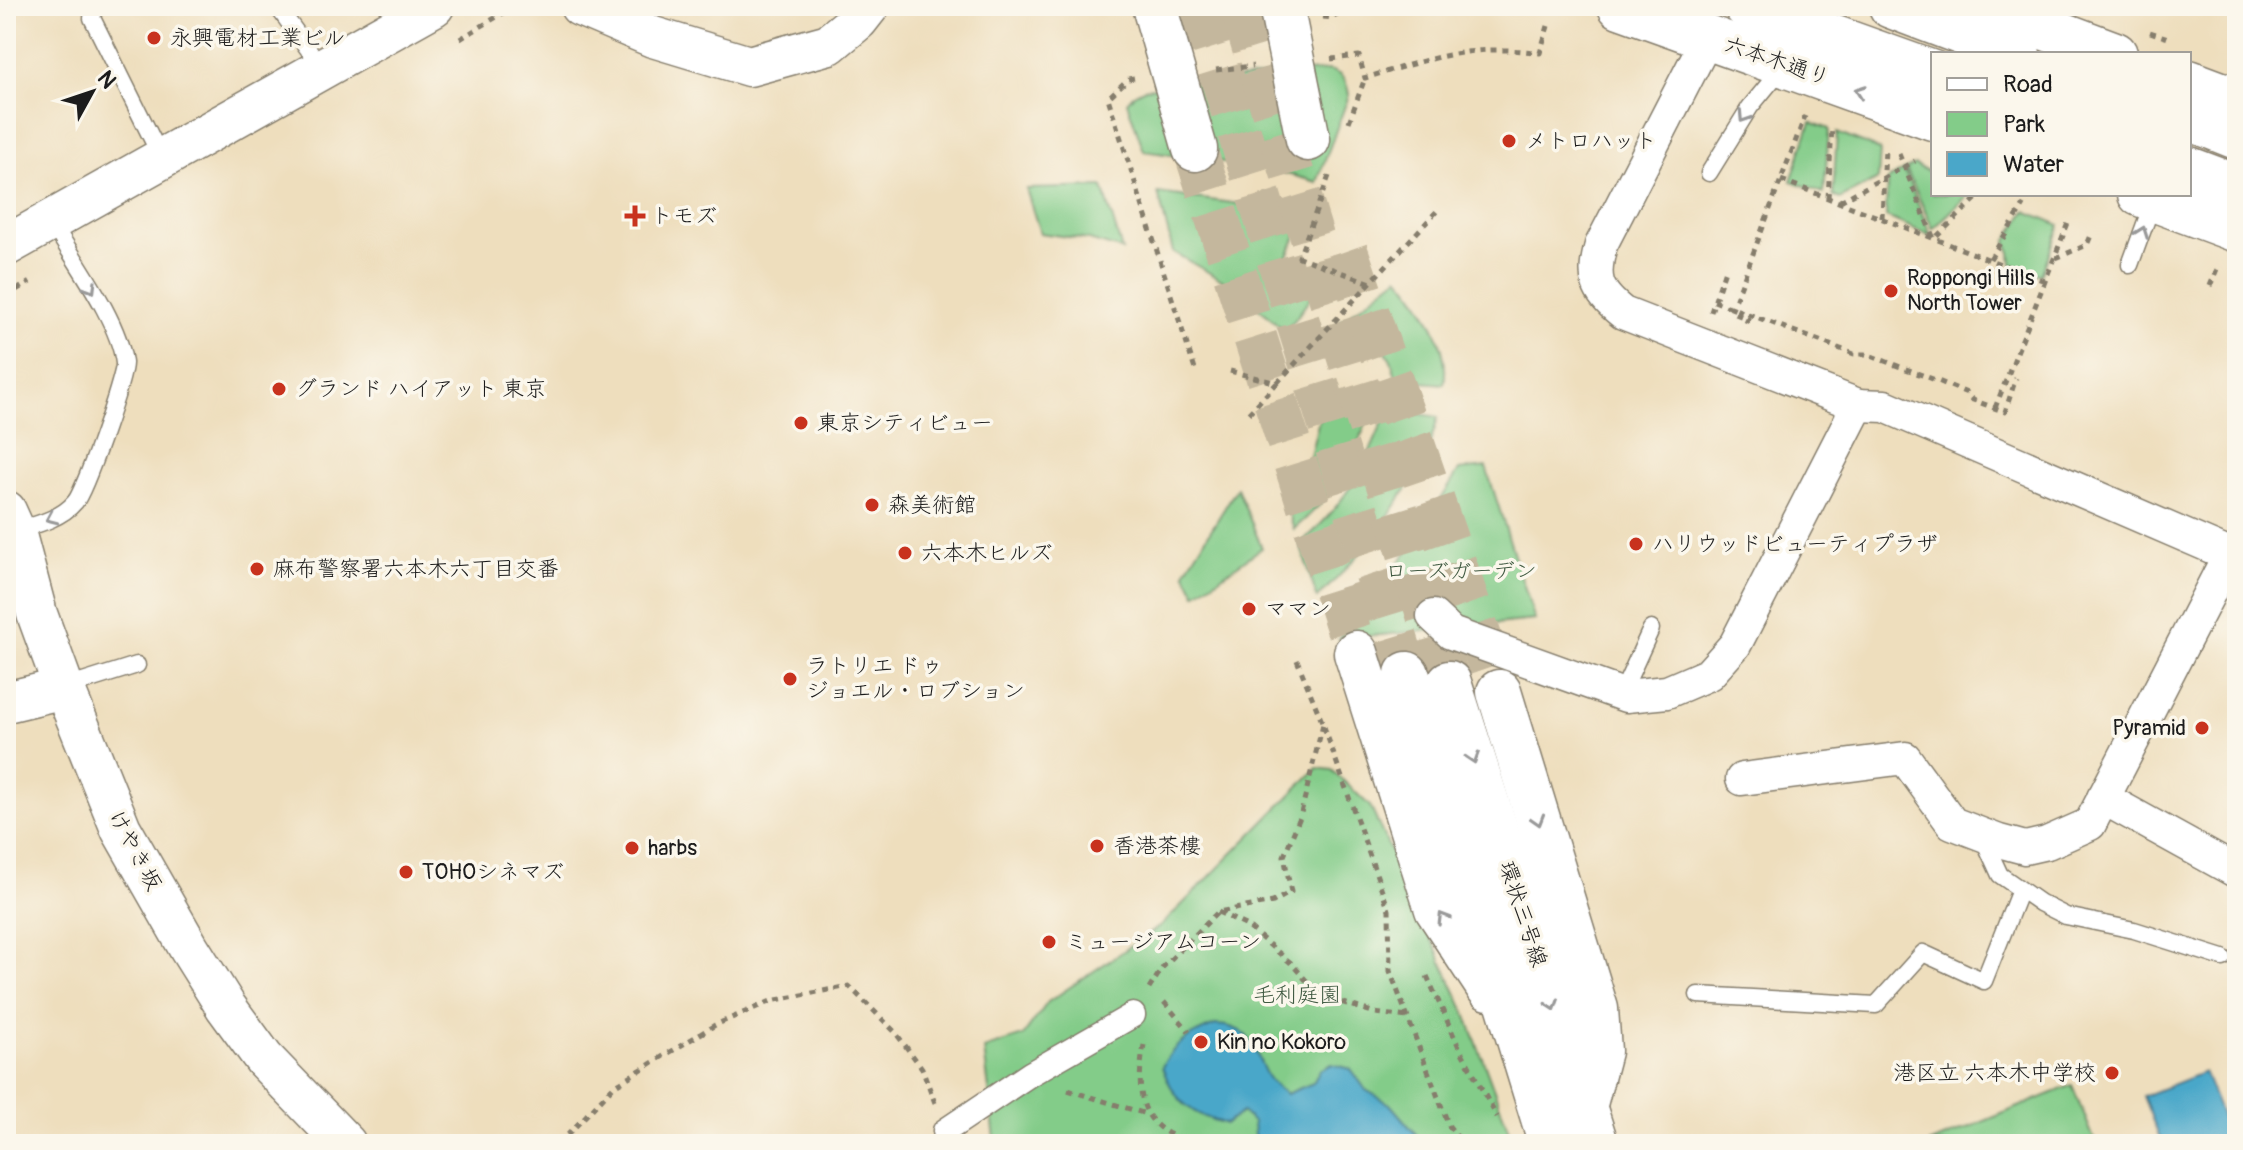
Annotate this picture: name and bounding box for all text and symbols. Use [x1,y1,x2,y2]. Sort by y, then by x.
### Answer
place label: 永興電材工業ビル [170,24,346,52]
marker: 永興電材工業ビル [145,29,163,47]
street label: 六本木通り [1720,30,1834,92]
north arrow [52,52,132,132]
legend [1931,52,2191,196]
text: N [91,65,122,95]
text: Road [2003,70,2053,99]
one-way arrow [1854,84,1868,100]
one-way arrow [1739,108,1754,122]
text: Park [2003,110,2045,139]
place label: メトロハット [1525,127,1657,155]
marker: メトロハット [1500,132,1518,150]
text: Water [2003,150,2064,179]
place label: トモズ [651,202,717,230]
marker: トモズ [626,207,644,225]
one-way arrow [2132,226,2149,240]
place label: Roppongi Hills North Tower [1907,264,2035,317]
one-way arrow [81,279,96,294]
marker: Roppongi Hills North Tower [1882,282,1900,300]
place label: グランド ハイアット 東京 [295,375,547,403]
marker: グランド ハイアット 東京 [270,380,288,398]
place label: 東京シティビュー [817,409,993,437]
marker: 東京シティビュー [792,414,810,432]
place label: 森美術館 [888,491,976,519]
marker: 森美術館 [863,496,881,514]
one-way arrow [45,508,59,524]
place label: ハリウッドビューティプラザ [1652,530,1938,558]
marker: ハリウッドビューティプラザ [1627,535,1645,553]
place label: 六本木ヒルズ [921,539,1053,567]
marker: 六本木ヒルズ [896,544,914,562]
place label: 麻布警察署六本木六丁目交番 [273,555,559,583]
park label: ローズガーデン [1385,557,1537,585]
marker: 麻布警察署六本木六丁目交番 [248,560,266,578]
place label: ママン [1265,595,1331,623]
marker: ママン [1240,600,1258,618]
place label: ラトリエ ドゥ ジョエル・ロブション [806,652,1025,705]
marker: ラトリエ ドゥ ジョエル・ロブション [781,670,799,688]
place label: Pyramid [2112,714,2186,742]
marker: Pyramid [2193,719,2211,737]
one-way arrow [1464,750,1480,764]
street label: けやき坂 [102,805,168,895]
one-way arrow [1529,813,1545,827]
place label: 香港茶樓 [1113,832,1201,860]
place label: harbs [648,834,697,862]
marker: 香港茶樓 [1088,837,1106,855]
marker: harbs [623,839,641,857]
street label: 環状三号線 [1493,857,1553,971]
place label: TOHOシネマズ [422,858,564,886]
marker: TOHOシネマズ [397,863,415,881]
one-way arrow [1437,912,1453,927]
place label: ミュージアムコーン [1065,928,1261,956]
marker: ミュージアムコーン [1040,933,1058,951]
park label: 毛利庭園 [1253,981,1341,1009]
one-way arrow [1543,997,1559,1011]
place label: Kin no Kokoro [1217,1028,1346,1056]
marker: Kin no Kokoro [1192,1033,1210,1051]
place label: 港区立 六本木中学校 [1893,1059,2096,1087]
marker: 港区立 六本木中学校 [2103,1064,2121,1082]

